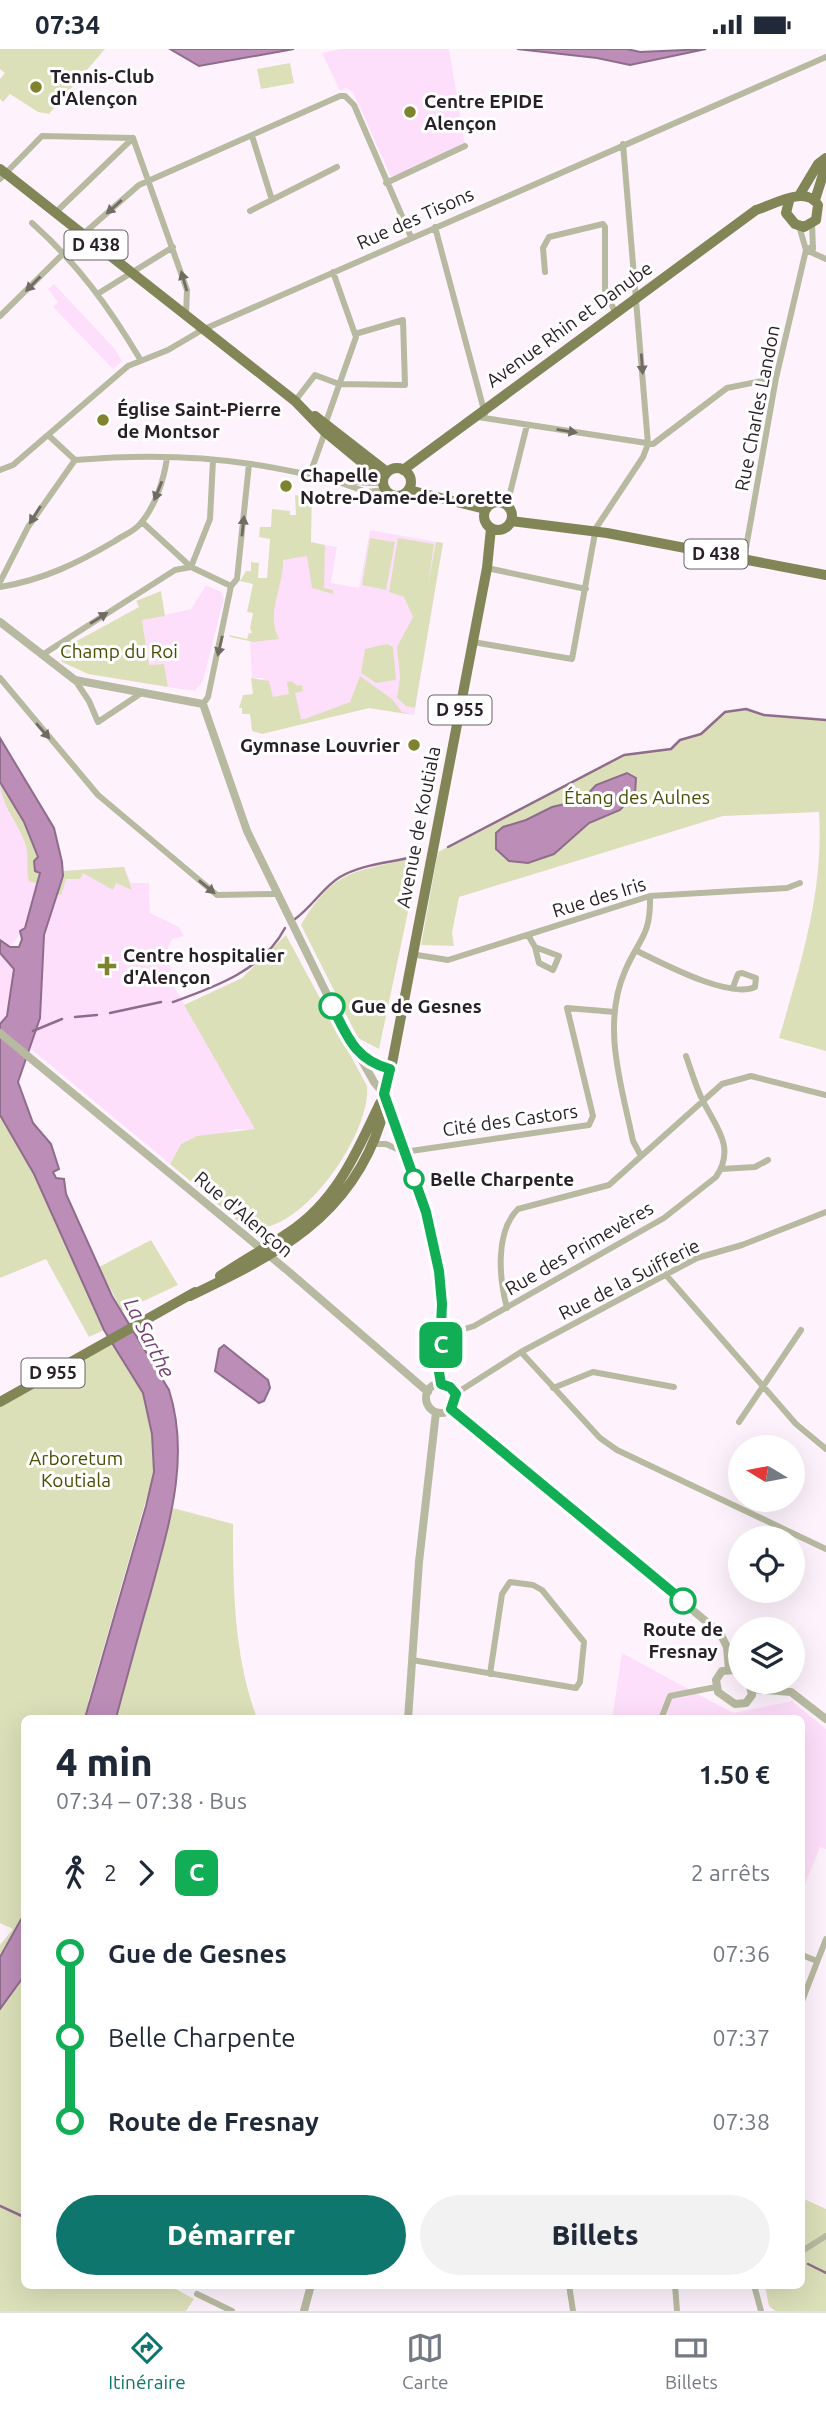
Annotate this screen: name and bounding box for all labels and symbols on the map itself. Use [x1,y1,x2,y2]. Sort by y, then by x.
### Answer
place label: Tennis-Club d'Alençon [50,65,154,109]
marker: Tennis-Club d'Alençon [28,79,44,95]
place label: Centre EPIDE Alençon [424,90,544,134]
marker: Centre EPIDE Alençon [402,104,418,120]
street label: Rue des Tisons [353,182,477,254]
one-way arrow [106,199,123,214]
road number: D 438 [64,231,128,259]
street label: Avenue Rhin et Danube [482,256,656,392]
one-way arrow [178,270,189,292]
one-way arrow [24,276,41,293]
street label: Rue Charles Landon [730,323,784,493]
one-way arrow [637,353,648,375]
place label: Église Saint-Pierre de Montsor [117,398,281,442]
marker: Église Saint-Pierre de Montsor [95,412,111,428]
one-way arrow [556,426,578,437]
place label: Chapelle Notre-Dame-de-Lorette [300,464,513,508]
marker: Chapelle Notre-Dame-de-Lorette [278,478,294,494]
one-way arrow [152,481,163,502]
one-way arrow [29,506,42,525]
one-way arrow [237,515,248,537]
road number: D 438 [684,539,748,569]
one-way arrow [90,612,109,625]
one-way arrow [215,635,226,657]
park label: Champ du Roi [60,640,178,662]
road number: D 955 [428,695,491,725]
one-way arrow [35,722,51,740]
place label: Gymnase Louvrier [240,734,400,756]
marker: Gymnase Louvrier [406,737,422,753]
street label: Avenue de Koutiala [392,744,444,910]
park label: Étang des Aulnes [564,786,710,808]
street label: Rue des Iris [550,872,648,922]
one-way arrow [199,879,216,894]
place label: Centre hospitalier d'Alençon [123,944,285,988]
marker: Centre hospitalier d'Alençon [97,956,117,976]
marker: Gue de Gesnes [319,993,345,1019]
place label: Gue de Gesnes [351,995,482,1017]
street label: Cité des Castors [441,1100,579,1140]
street label: Rue d'Alençon [190,1167,298,1261]
place label: Belle Charpente [430,1168,574,1190]
marker: Belle Charpente [404,1169,424,1189]
street label: Rue des Primevères [501,1197,657,1299]
street label: Rue de la Suifferie [555,1234,703,1324]
water label: La Sarthe [120,1294,180,1382]
line badge: C [418,1322,464,1368]
road number: D 955 [22,1359,84,1387]
north arrow [728,1435,805,1512]
park label: Arboretum Koutiala [29,1447,123,1491]
marker: Route de Fresnay [670,1588,696,1614]
place label: Route de Fresnay [643,1618,723,1662]

